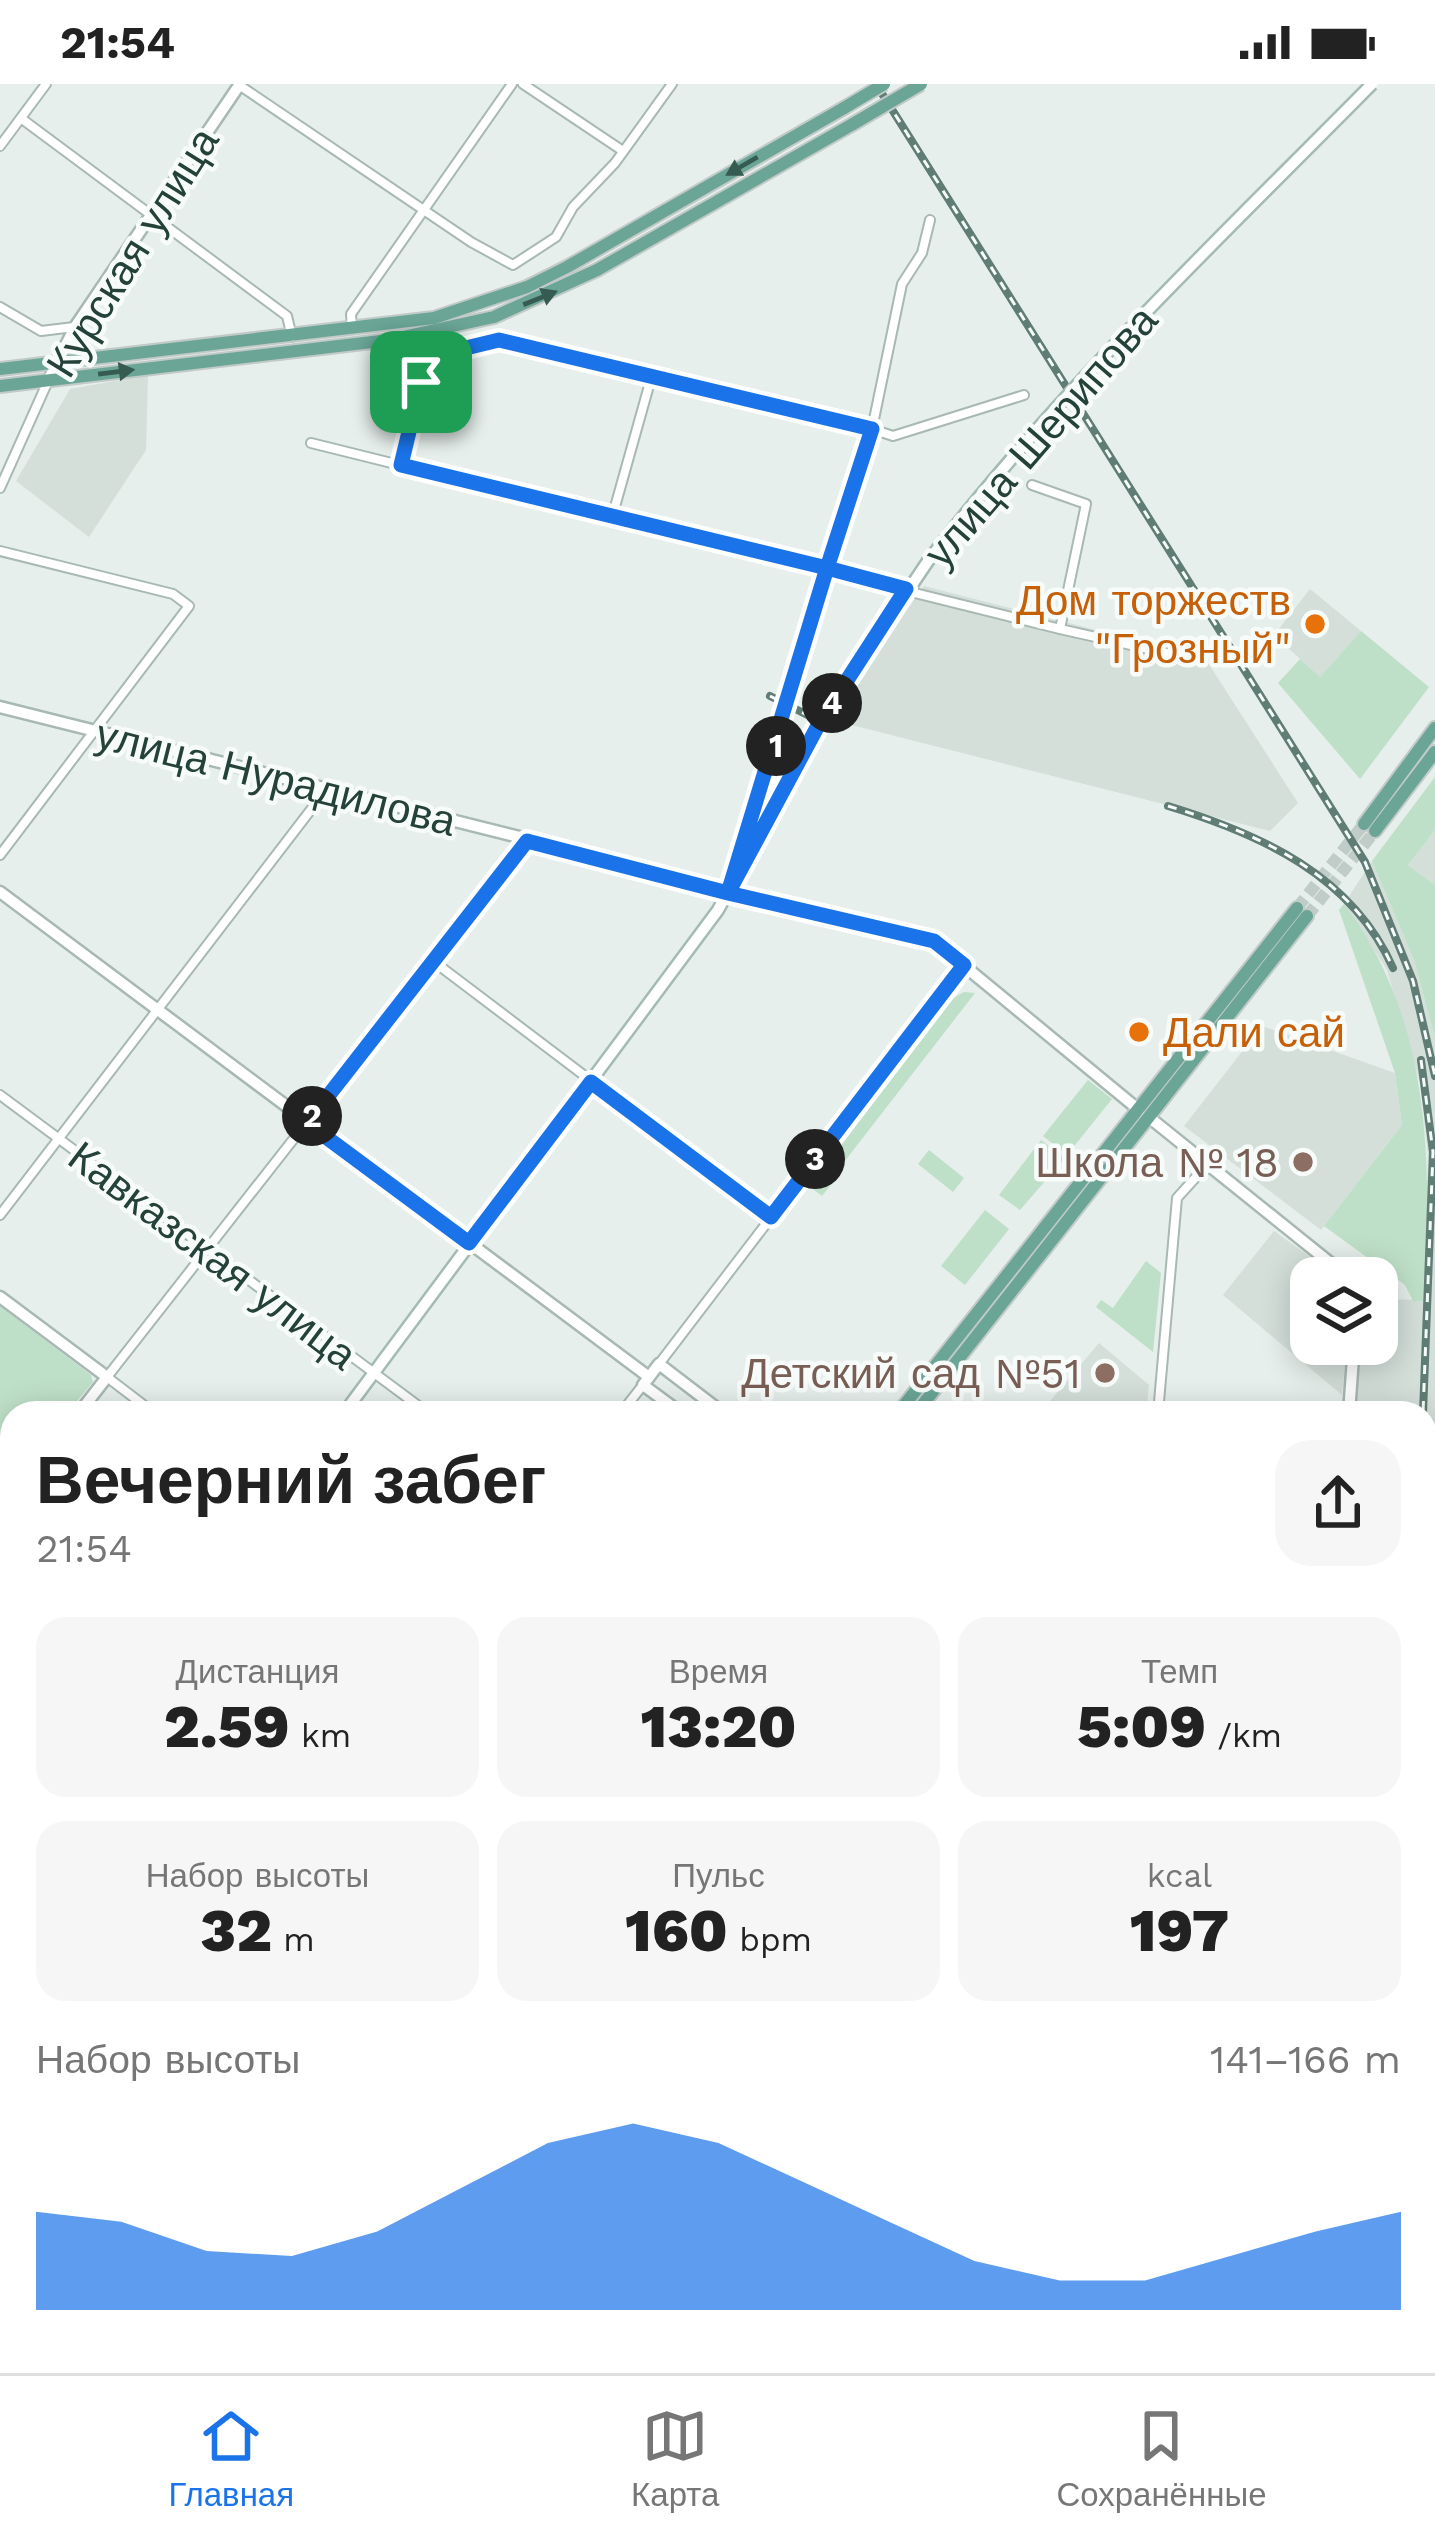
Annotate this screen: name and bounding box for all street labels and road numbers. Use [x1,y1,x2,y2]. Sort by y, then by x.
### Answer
street label: Курская улица [36,118,229,386]
street label: улица Шерипова [914,295,1167,577]
street label: улица Нурадилова [91,709,461,846]
street label: Кавказская улица [59,1131,367,1380]

